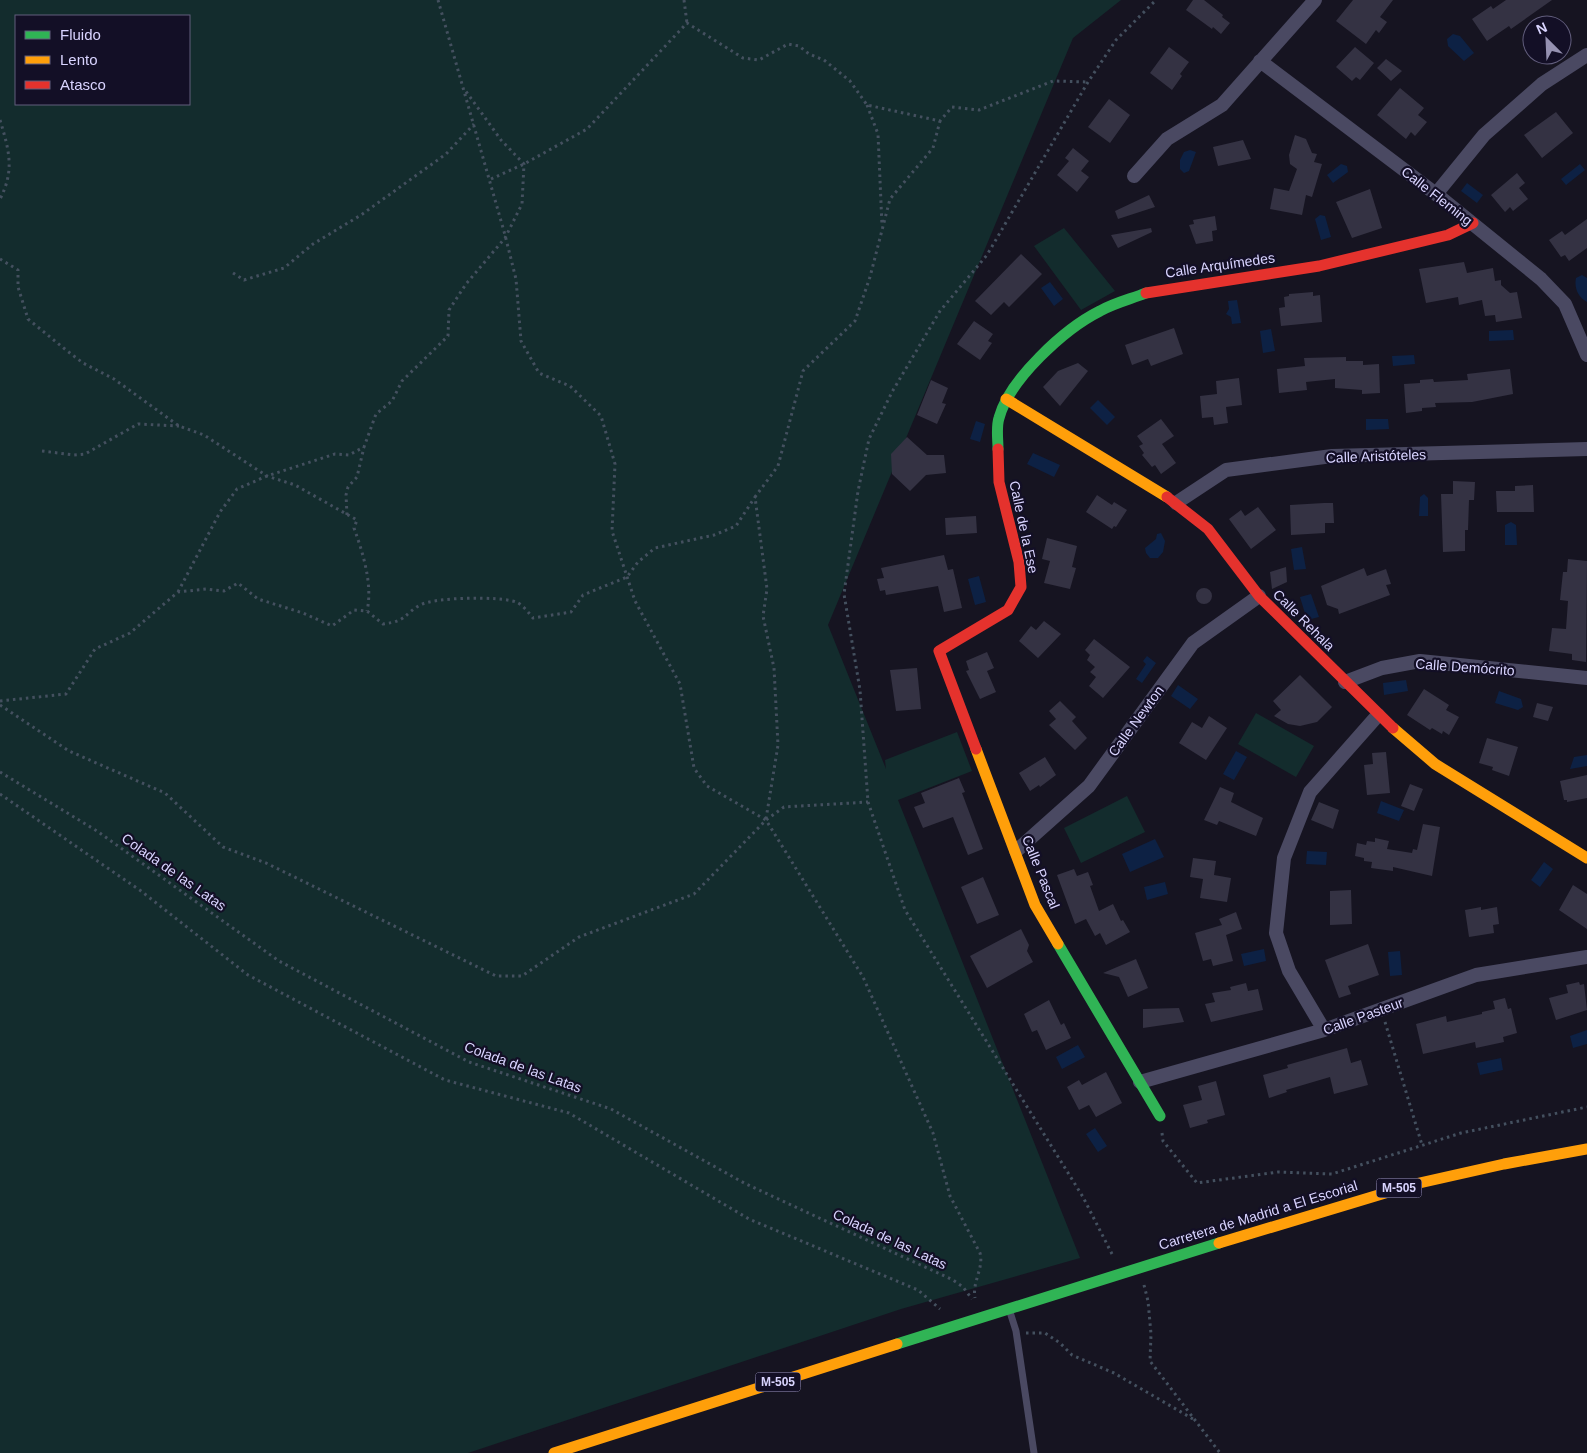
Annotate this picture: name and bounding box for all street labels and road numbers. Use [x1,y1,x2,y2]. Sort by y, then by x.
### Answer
street label: Calle Fleming [1398,163,1476,229]
street label: Calle Arquímedes [1164,249,1276,281]
street label: Calle Aristóteles [1326,446,1426,466]
street label: Calle de la Ese [1006,479,1042,575]
street label: Calle Rehala [1270,586,1338,654]
street label: Calle Demócrito [1415,656,1515,678]
street label: Calle Newton [1105,683,1167,759]
street label: Colada de las Latas [119,830,229,914]
street label: Calle Pascal [1019,833,1063,911]
street label: Calle Pasteur [1321,994,1406,1038]
street label: Colada de las Latas [462,1038,584,1096]
street label: Carretera de Madrid a El Escorial [1157,1177,1359,1253]
road number: M-505 [1376,1178,1422,1198]
street label: Colada de las Latas [831,1206,949,1272]
road number: M-505 [756,1372,800,1391]

